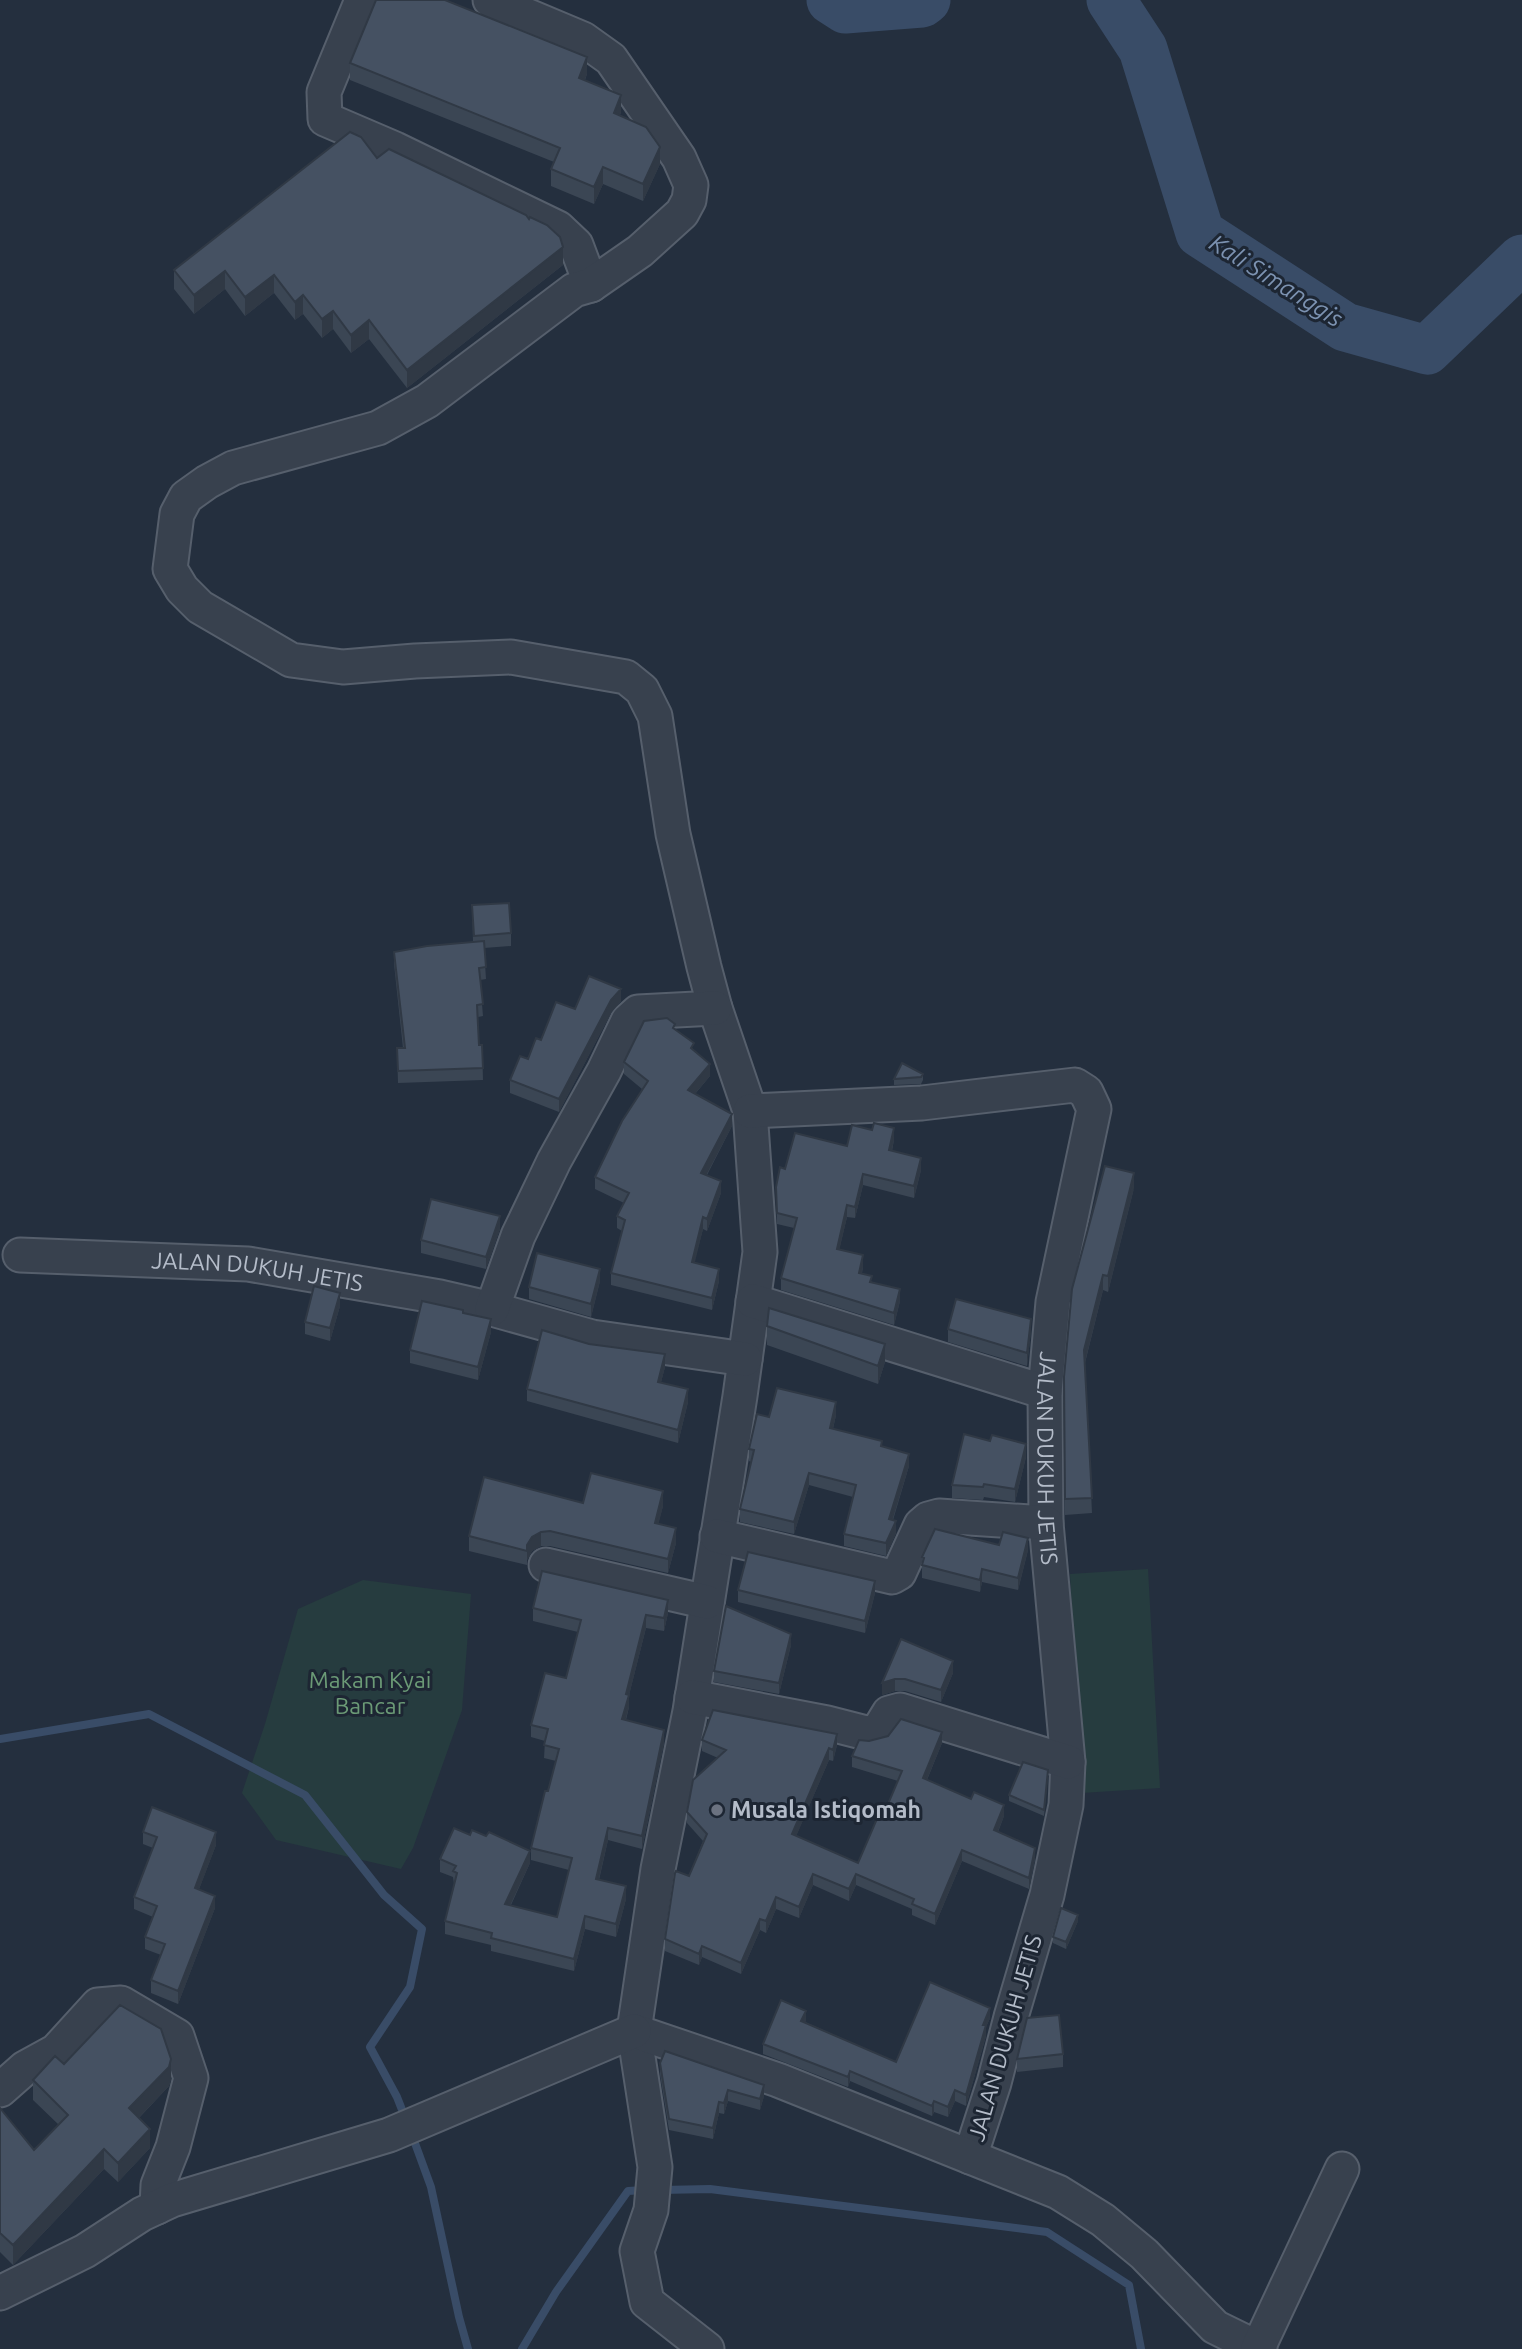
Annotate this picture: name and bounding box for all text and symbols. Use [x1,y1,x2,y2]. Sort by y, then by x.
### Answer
water label: Kali Simanggis [1205,229,1348,332]
street label: JALAN DUKUH JETIS [151,1247,365,1296]
street label: JALAN DUKUH JETIS [1033,1351,1063,1566]
park label: Makam Kyai Bancar [309,1667,431,1718]
place label: Musala Istiqomah [731,1797,921,1822]
marker: Musala Istiqomah [709,1802,725,1818]
street label: JALAN DUKUH JETIS [963,1932,1046,2144]

